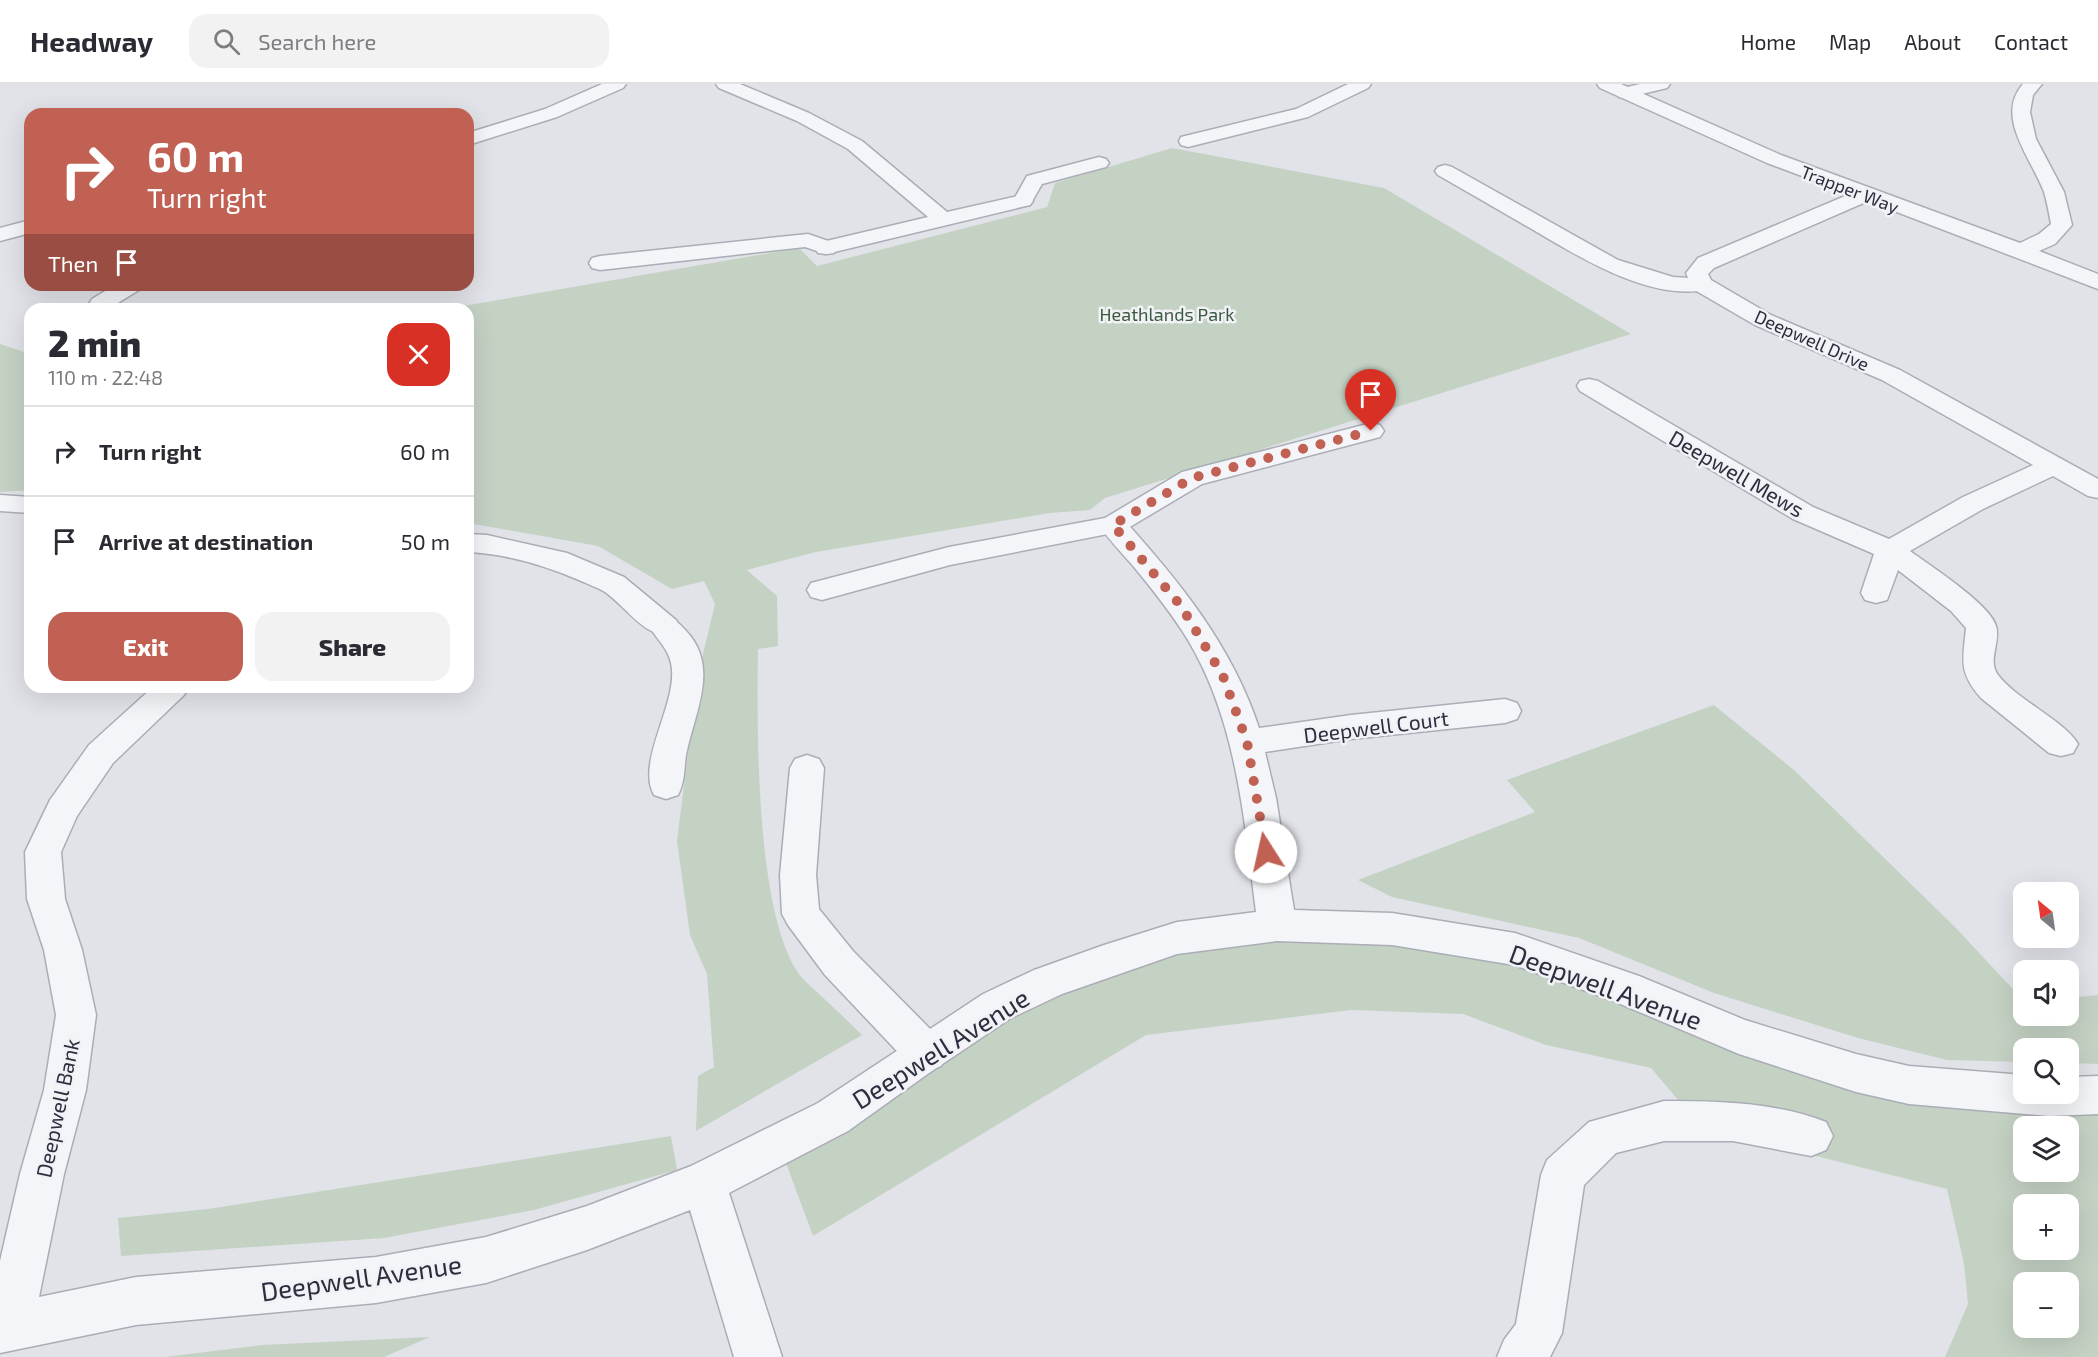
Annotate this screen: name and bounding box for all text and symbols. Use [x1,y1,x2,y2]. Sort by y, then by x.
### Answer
search box [189,14,609,68]
text: Headway [30,24,153,58]
icon: search [210,25,243,58]
text: Search here [258,28,376,54]
text: Home [1740,29,1796,54]
text: Map [1829,29,1871,54]
text: About [1904,29,1961,54]
text: Contact [1994,29,2068,54]
text: 60 m [147,130,244,180]
icon: right [48,132,126,210]
street label: Trapper Way [1798,160,1903,218]
text: Turn right [147,181,267,213]
icon: arrive [110,246,143,279]
text: Then [48,250,98,276]
park label: Heathlands Park [1100,303,1234,325]
street label: Deepwell Drive [1751,305,1873,375]
text: 2 min [48,321,141,364]
button: close [387,323,450,386]
text: 110 m · 22:48 [48,365,163,389]
pin [1345,369,1396,431]
icon: arrive [1354,378,1387,411]
street label: Deepwell Mews [1665,424,1809,522]
icon: right [48,435,81,468]
text: Turn right [99,438,201,464]
text: 60 m [400,438,450,464]
icon: arrive [48,525,81,558]
text: Arrive at destination [99,528,313,554]
text: 50 m [401,528,450,554]
button: Exit [48,612,243,681]
button: Share [255,612,450,681]
street label: Deepwell Court [1302,705,1450,747]
position arrow [1234,820,1298,884]
north arrow [2013,882,2079,948]
map controls [2013,882,2079,1338]
street label: Deepwell Avenue [1506,937,1706,1035]
button: sound [2013,960,2079,1026]
street label: Deepwell Avenue [846,981,1034,1115]
street label: Deepwell Bank [30,1036,84,1180]
button: search [2013,1038,2079,1104]
button: layers [2013,1116,2079,1182]
button: + [2013,1194,2079,1260]
street label: Deepwell Avenue [259,1248,463,1306]
button: − [2013,1272,2079,1338]

